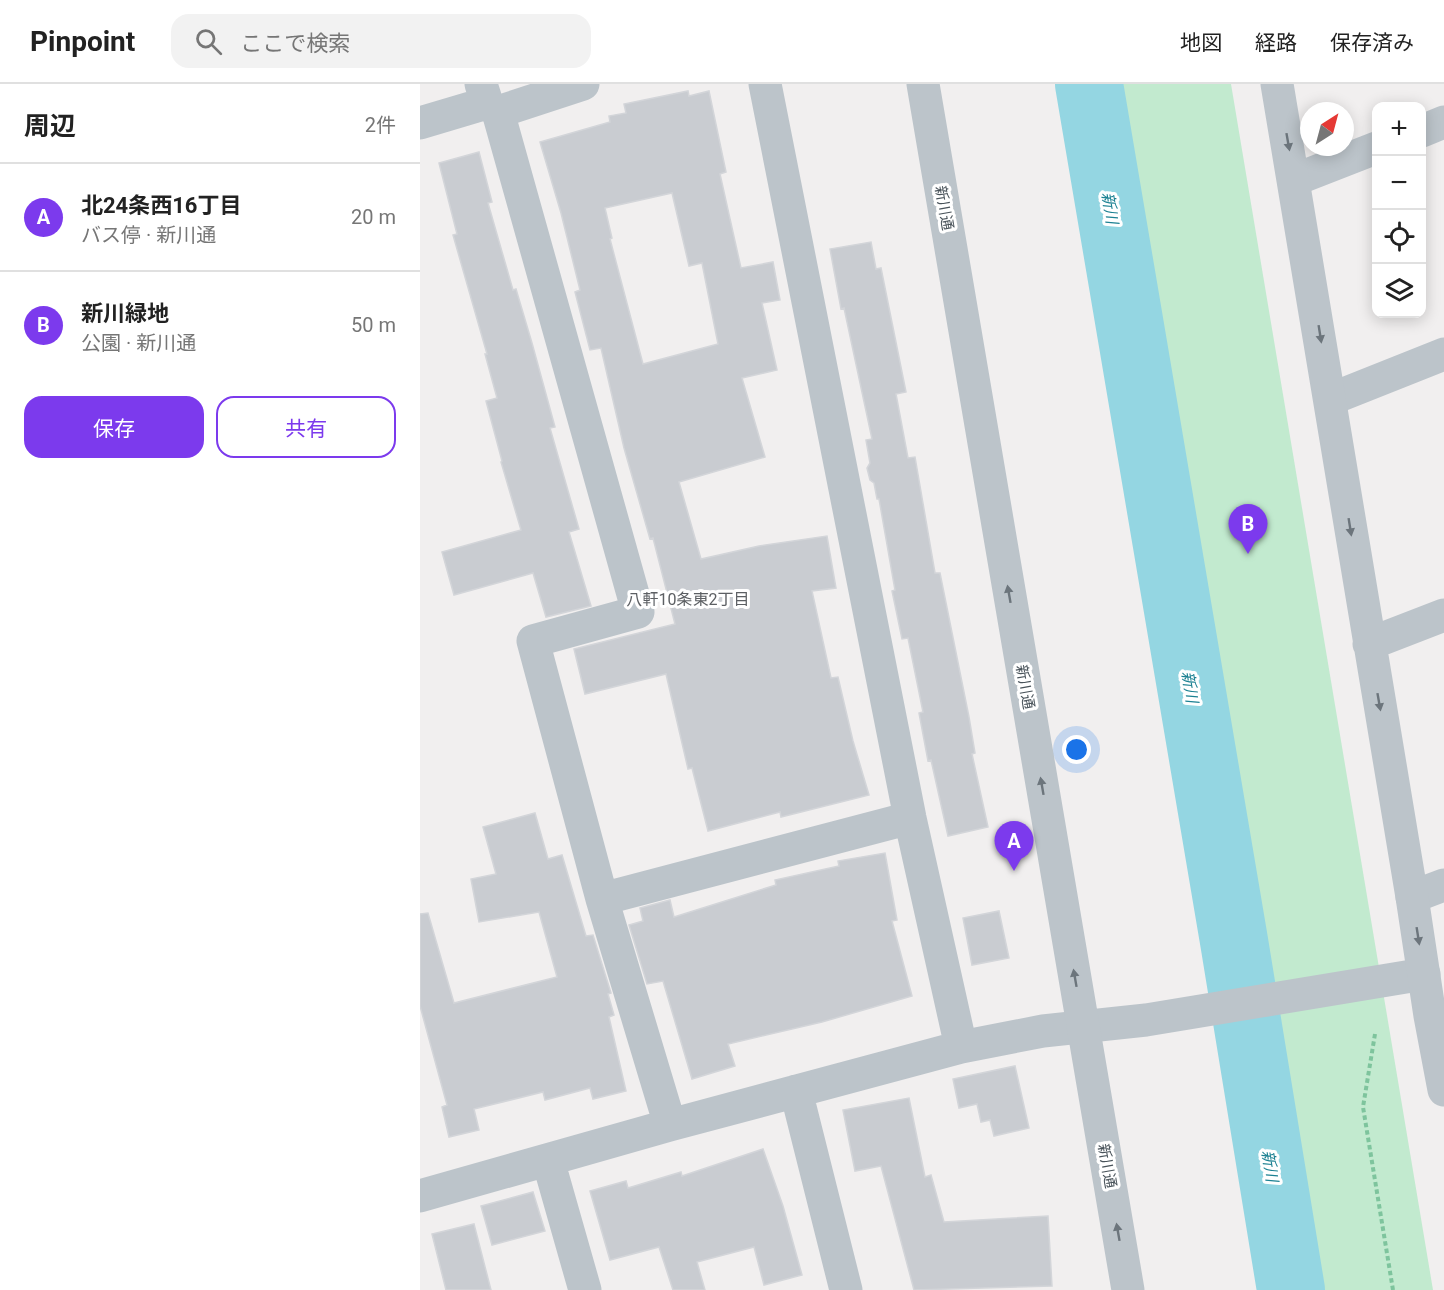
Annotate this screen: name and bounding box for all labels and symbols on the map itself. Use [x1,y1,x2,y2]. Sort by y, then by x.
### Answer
north arrow [1300,102,1354,156]
one-way arrow [1283,132,1292,151]
street label: 新川通 [931,184,957,232]
water label: 新川 [1098,191,1122,227]
one-way arrow [1316,325,1325,344]
pin: B [1228,504,1268,554]
one-way arrow [1346,517,1355,536]
one-way arrow [1005,584,1014,603]
district label: 八軒10条東2丁目 [627,590,749,609]
street label: 新川通 [1012,663,1038,711]
water label: 新川 [1178,670,1202,706]
one-way arrow [1375,693,1384,712]
your location [1062,735,1091,764]
one-way arrow [1037,776,1046,795]
pin: A [994,822,1034,871]
one-way arrow [1414,926,1423,945]
one-way arrow [1070,968,1079,987]
street label: 新川通 [1094,1142,1120,1190]
water label: 新川 [1258,1149,1282,1185]
one-way arrow [1114,1223,1123,1242]

